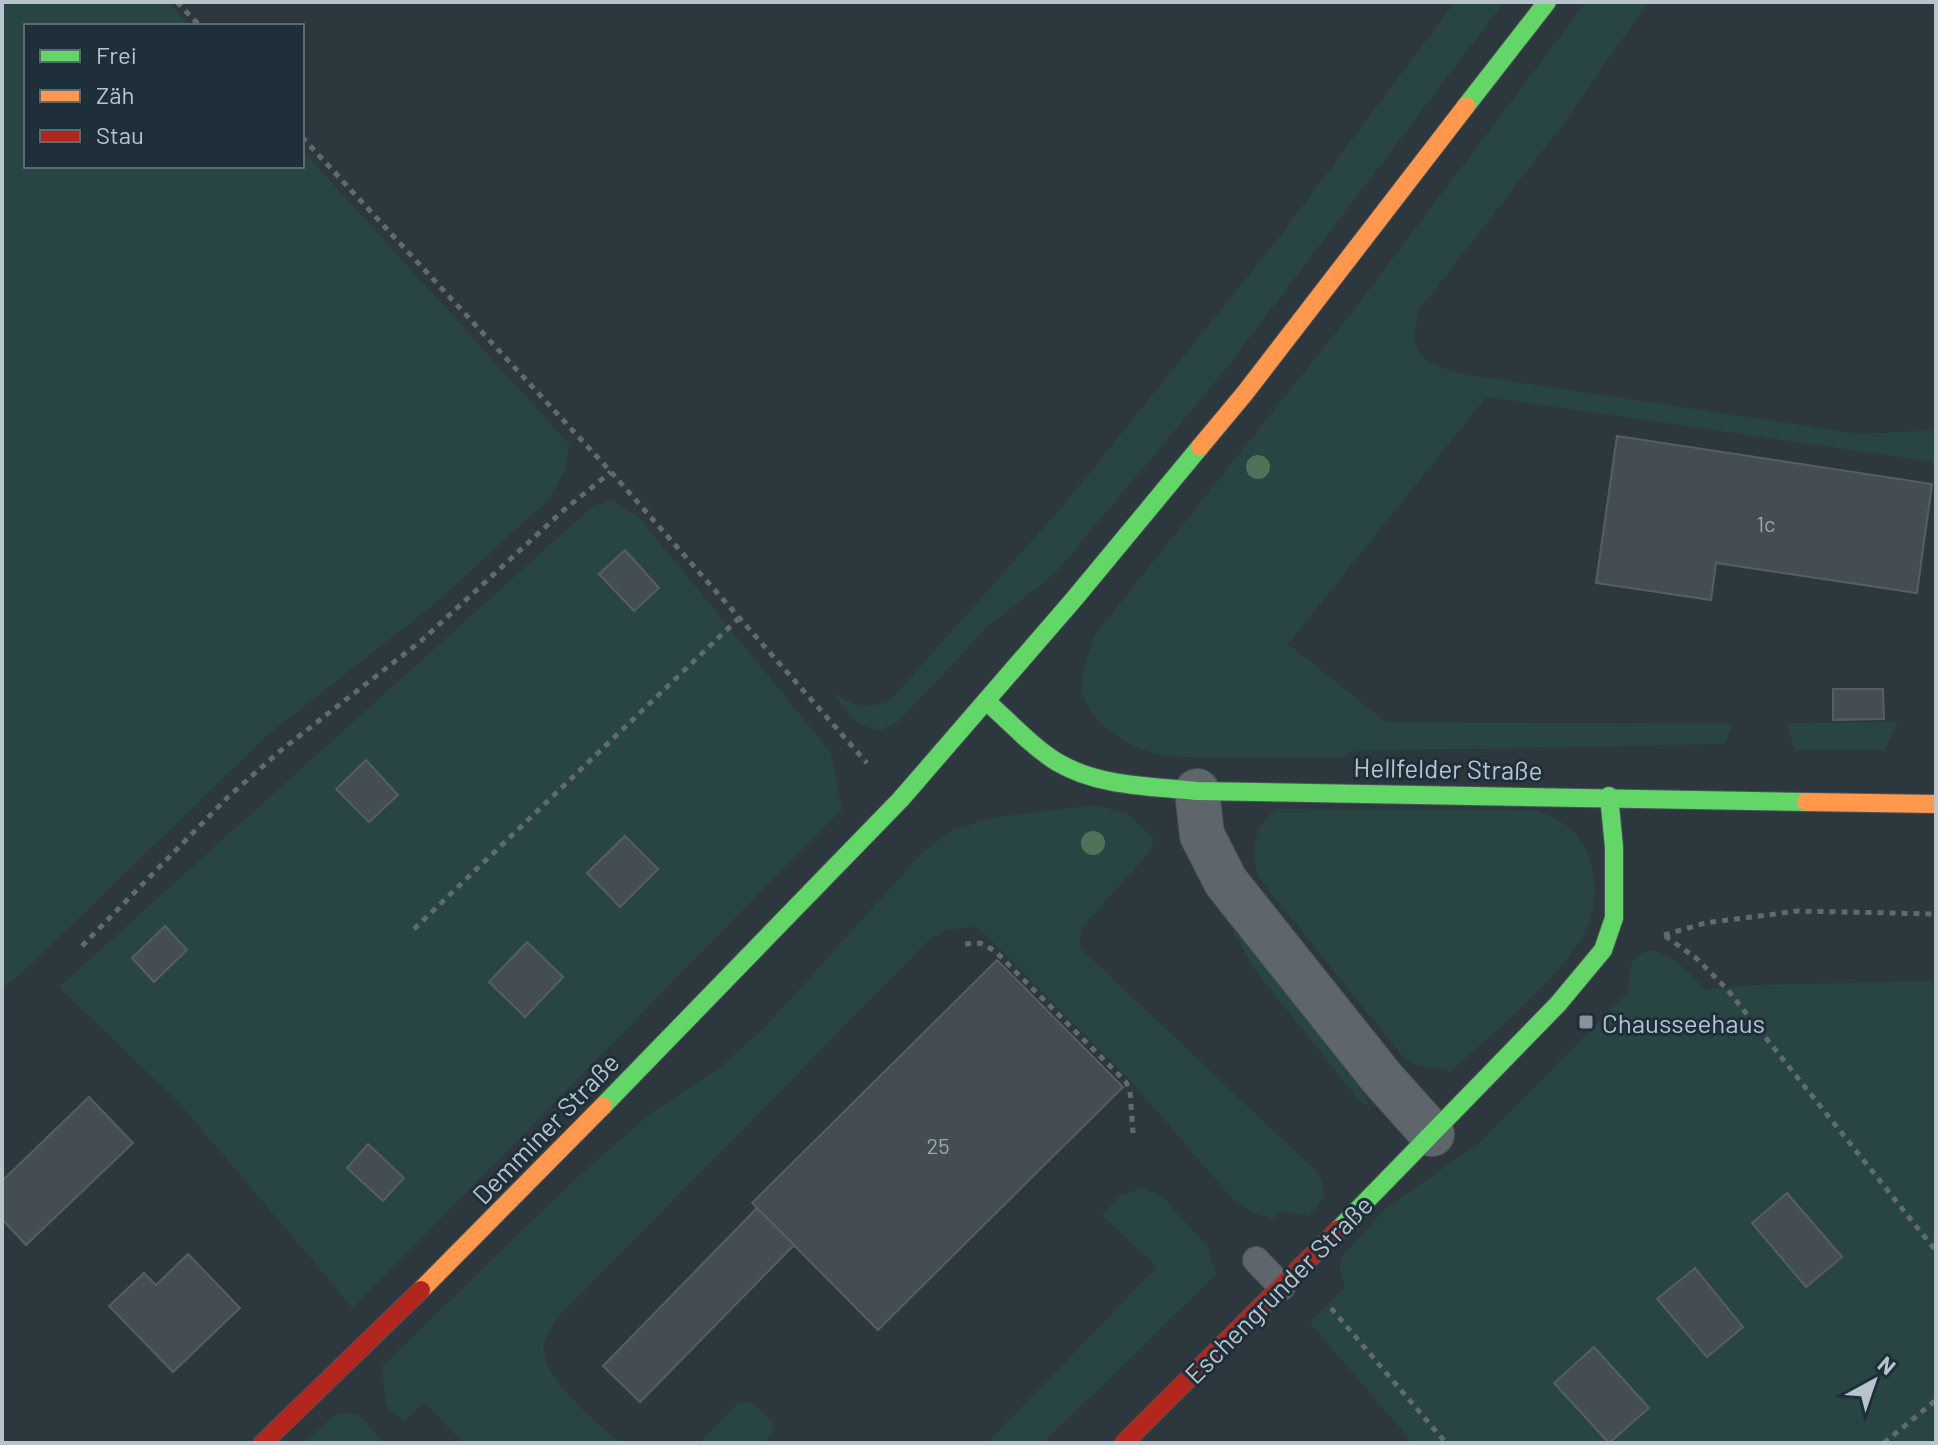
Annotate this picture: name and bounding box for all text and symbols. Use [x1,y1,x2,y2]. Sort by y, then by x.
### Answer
legend [24,24,304,168]
text: Frei [96,40,137,69]
text: Zäh [96,80,134,109]
text: Stau [96,120,144,149]
house number: 1c [1756,510,1776,536]
street label: Hellfelder Straße [1353,751,1543,785]
place label: Chausseehaus [1602,1007,1765,1038]
marker: Chausseehaus [1577,1013,1595,1031]
street label: Demminer Straße [465,1046,625,1210]
house number: 25 [926,1132,950,1158]
street label: Eschengrunder Straße [1178,1189,1378,1389]
north arrow [1834,1341,1914,1421]
text: N [1874,1350,1901,1380]

